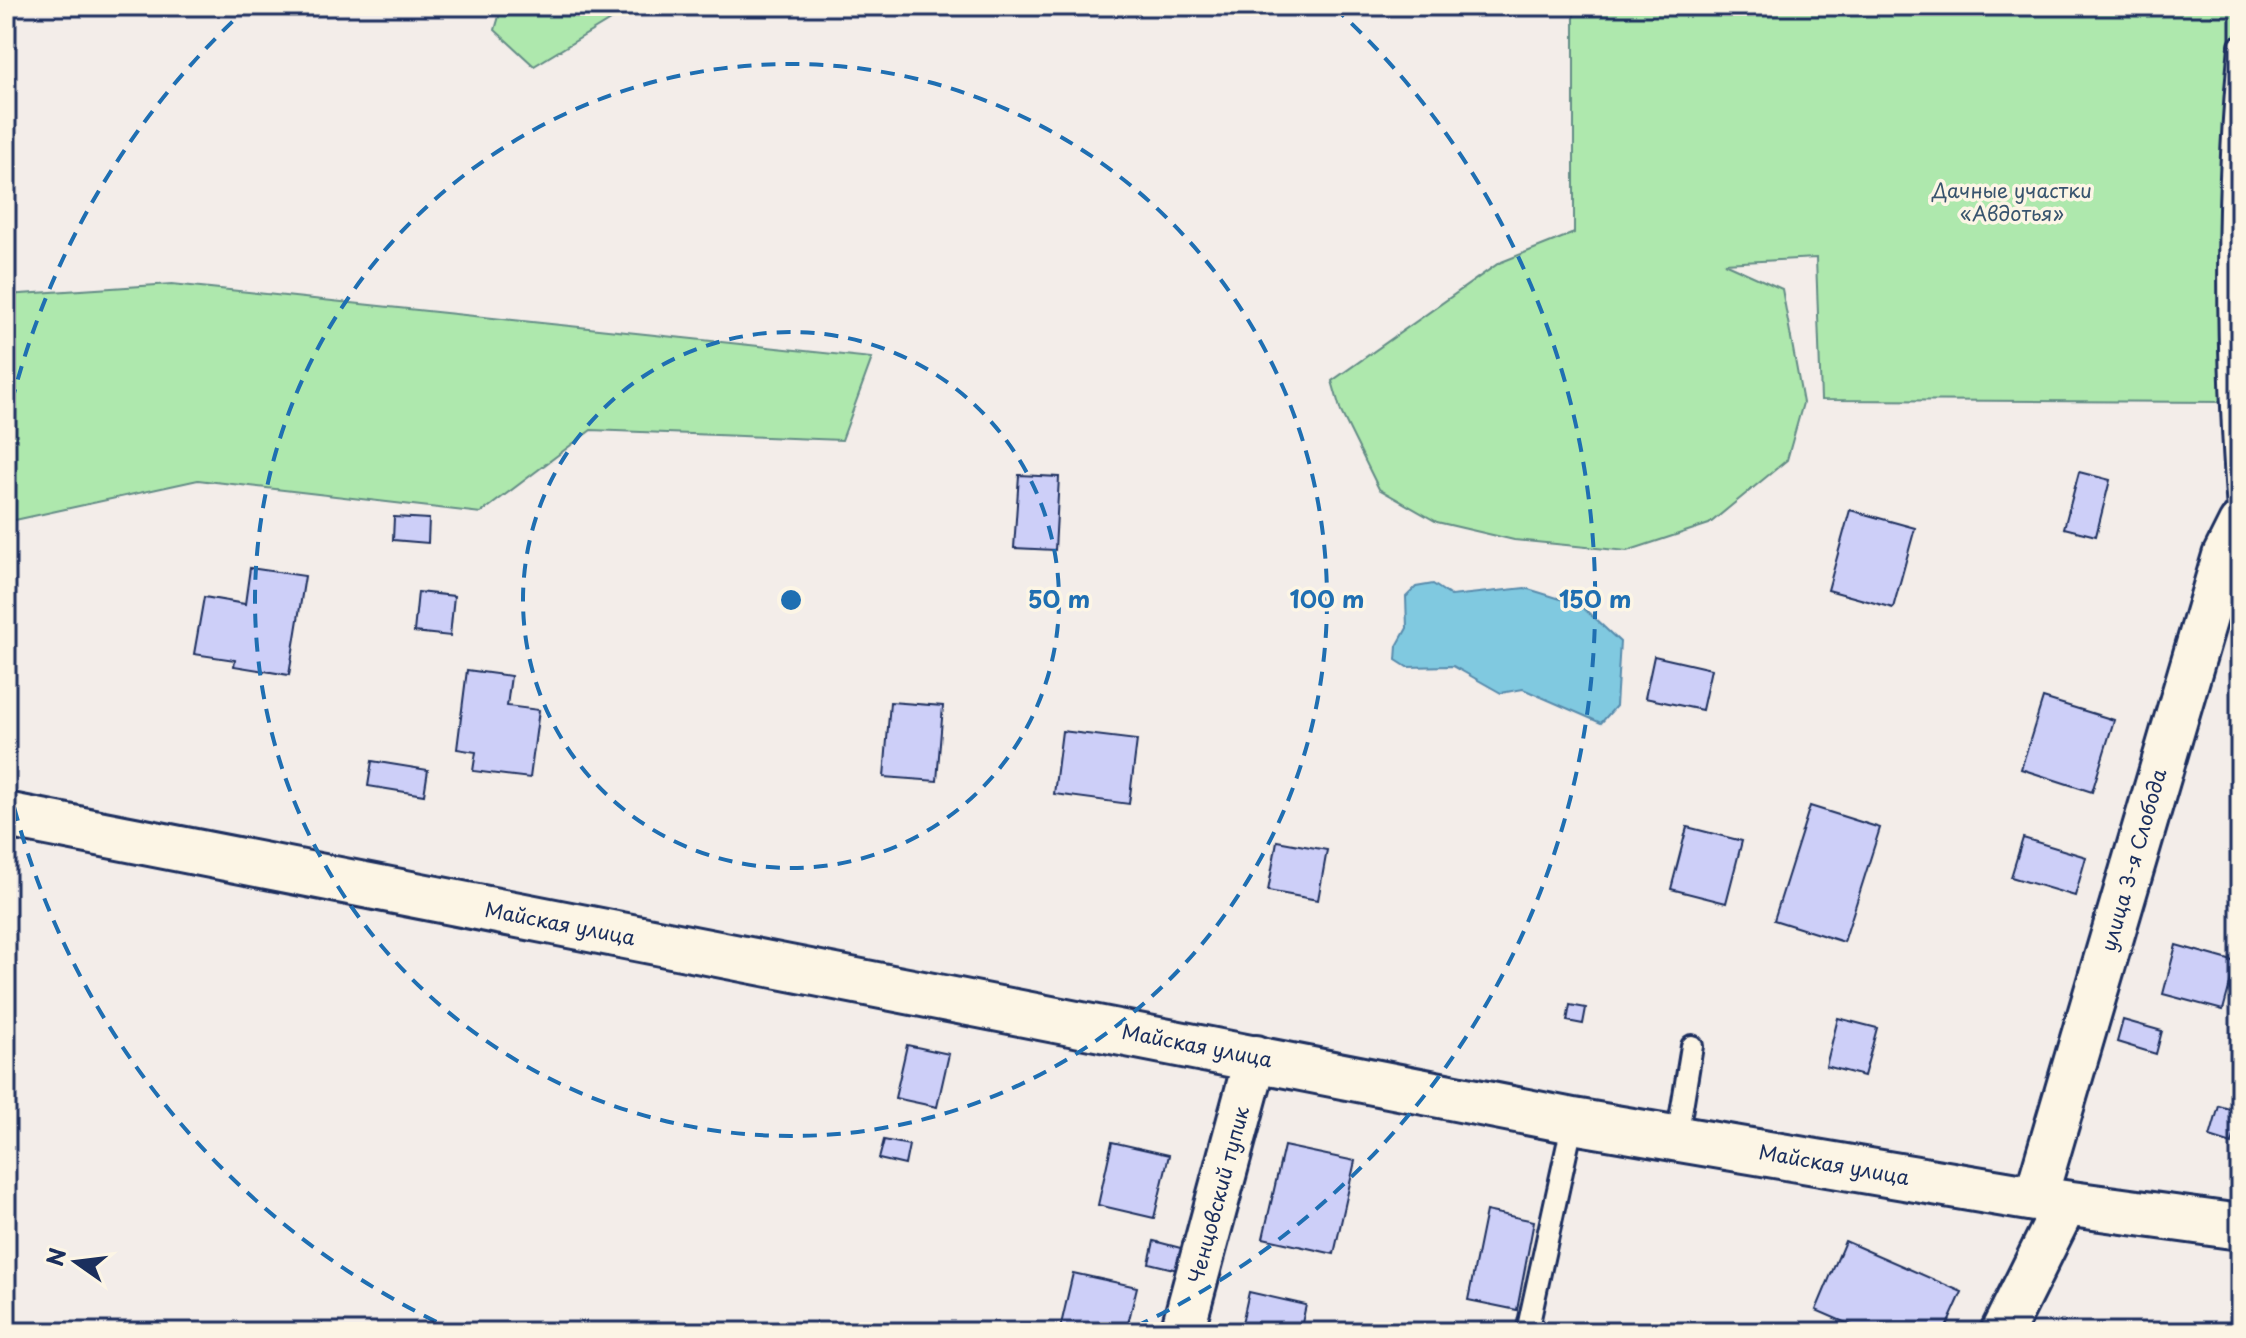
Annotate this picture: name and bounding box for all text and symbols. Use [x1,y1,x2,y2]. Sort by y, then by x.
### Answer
park label: Дачные участки «Авдотья» [1931,175,2092,228]
text: 50 m [1028,580,1090,616]
text: 100 m [1290,580,1364,616]
text: 150 m [1559,580,1631,616]
centre of rings [777,586,805,614]
street label: улица 3-я Слобода [2093,764,2174,955]
street label: Майская улица [482,894,638,952]
street label: Майская улица [1119,1016,1275,1074]
street label: Ченцовский тупик [1180,1103,1256,1287]
street label: Майская улица [1756,1136,1912,1192]
north arrow [36,1222,116,1302]
text: N [37,1244,73,1269]

